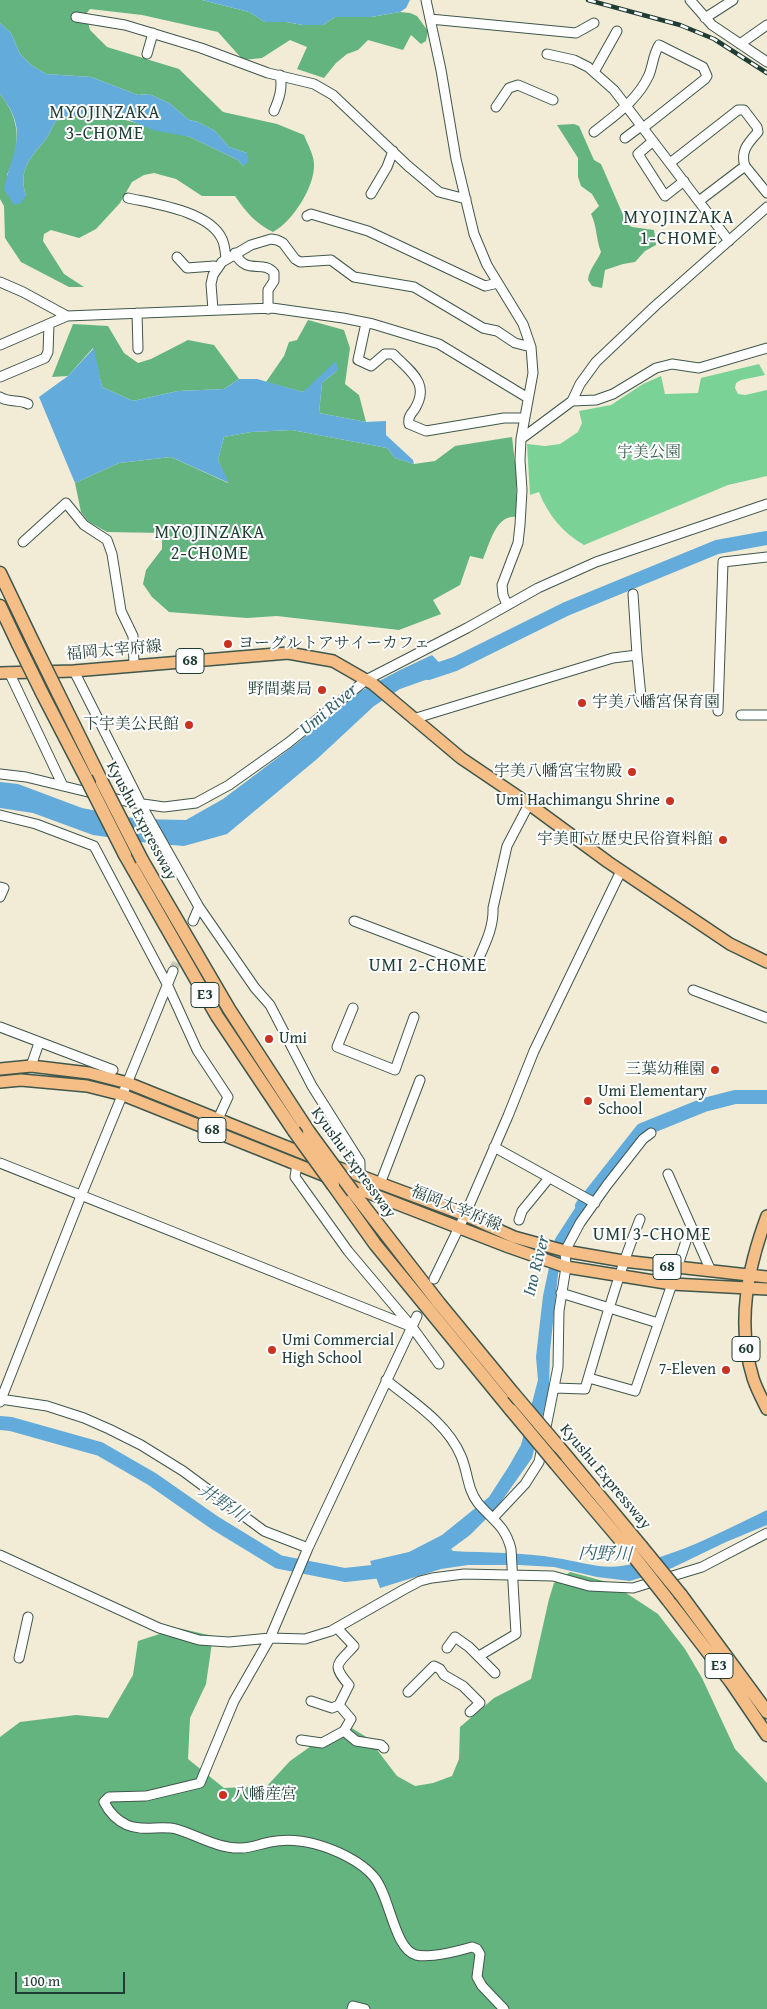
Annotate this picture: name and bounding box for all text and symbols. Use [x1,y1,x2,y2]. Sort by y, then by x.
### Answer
district label: MYOJINZAKA 3-CHOME [48,102,162,144]
district label: MYOJINZAKA 1-CHOME [622,207,736,250]
park label: 宇美公園 [617,443,681,463]
district label: MYOJINZAKA 2-CHOME [153,522,267,564]
place label: ヨーグルトアサイーカフェ [238,634,430,654]
street label: 福岡太宰府線 [65,637,163,665]
marker: ヨーグルトアサイーカフェ [222,638,234,650]
road number: 68 [176,648,204,674]
place label: 野間薬局 [248,680,312,700]
water label: Umi River [296,680,362,740]
marker: 野間薬局 [316,684,328,696]
place label: 宇美八幡宮保育園 [592,693,720,713]
marker: 宇美八幡宮保育園 [576,697,588,709]
place label: 下宇美公民館 [83,715,179,735]
marker: 下宇美公民館 [183,719,195,731]
street label: Kyushu Expressway [102,758,180,884]
place label: 宇美八幡宮宝物殿 [494,762,622,782]
marker: 宇美八幡宮宝物殿 [626,766,638,778]
place label: Umi Hachimangu Shrine [496,791,660,811]
marker: Umi Hachimangu Shrine [664,795,676,807]
place label: 宇美町立歴史民俗資料館 [537,830,713,850]
marker: 宇美町立歴史民俗資料館 [717,834,729,846]
district label: UMI 2-CHOME [367,955,489,977]
road number: E3 [191,982,219,1008]
place label: Umi [279,1029,307,1049]
marker: Umi [263,1033,275,1045]
place label: 三葉幼稚園 [625,1060,705,1080]
marker: 三葉幼稚園 [709,1064,721,1076]
place label: Umi Elementary School [598,1082,707,1120]
marker: Umi Elementary School [582,1095,594,1107]
street label: Kyushu Expressway [307,1104,399,1222]
road number: 68 [198,1118,226,1142]
street label: 福岡太宰府線 [408,1182,504,1236]
district label: UMI 3-CHOME [591,1224,713,1246]
water label: Ino River [519,1233,555,1299]
road number: 68 [653,1254,681,1280]
place label: Umi Commercial High School [282,1331,394,1369]
road number: 60 [732,1336,760,1362]
marker: Umi Commercial High School [266,1344,278,1356]
place label: 7-Eleven [659,1360,716,1380]
marker: 7-Eleven [720,1364,732,1376]
street label: Kyushu Expressway [555,1420,655,1534]
water label: 井野川 [194,1480,250,1528]
water label: 内野川 [578,1543,632,1567]
road number: E3 [705,1654,733,1678]
place label: 八幡産宮 [233,1785,297,1805]
marker: 八幡産宮 [217,1789,229,1801]
scale bar [18,1962,128,1994]
text: 100 m [23,1970,60,1991]

